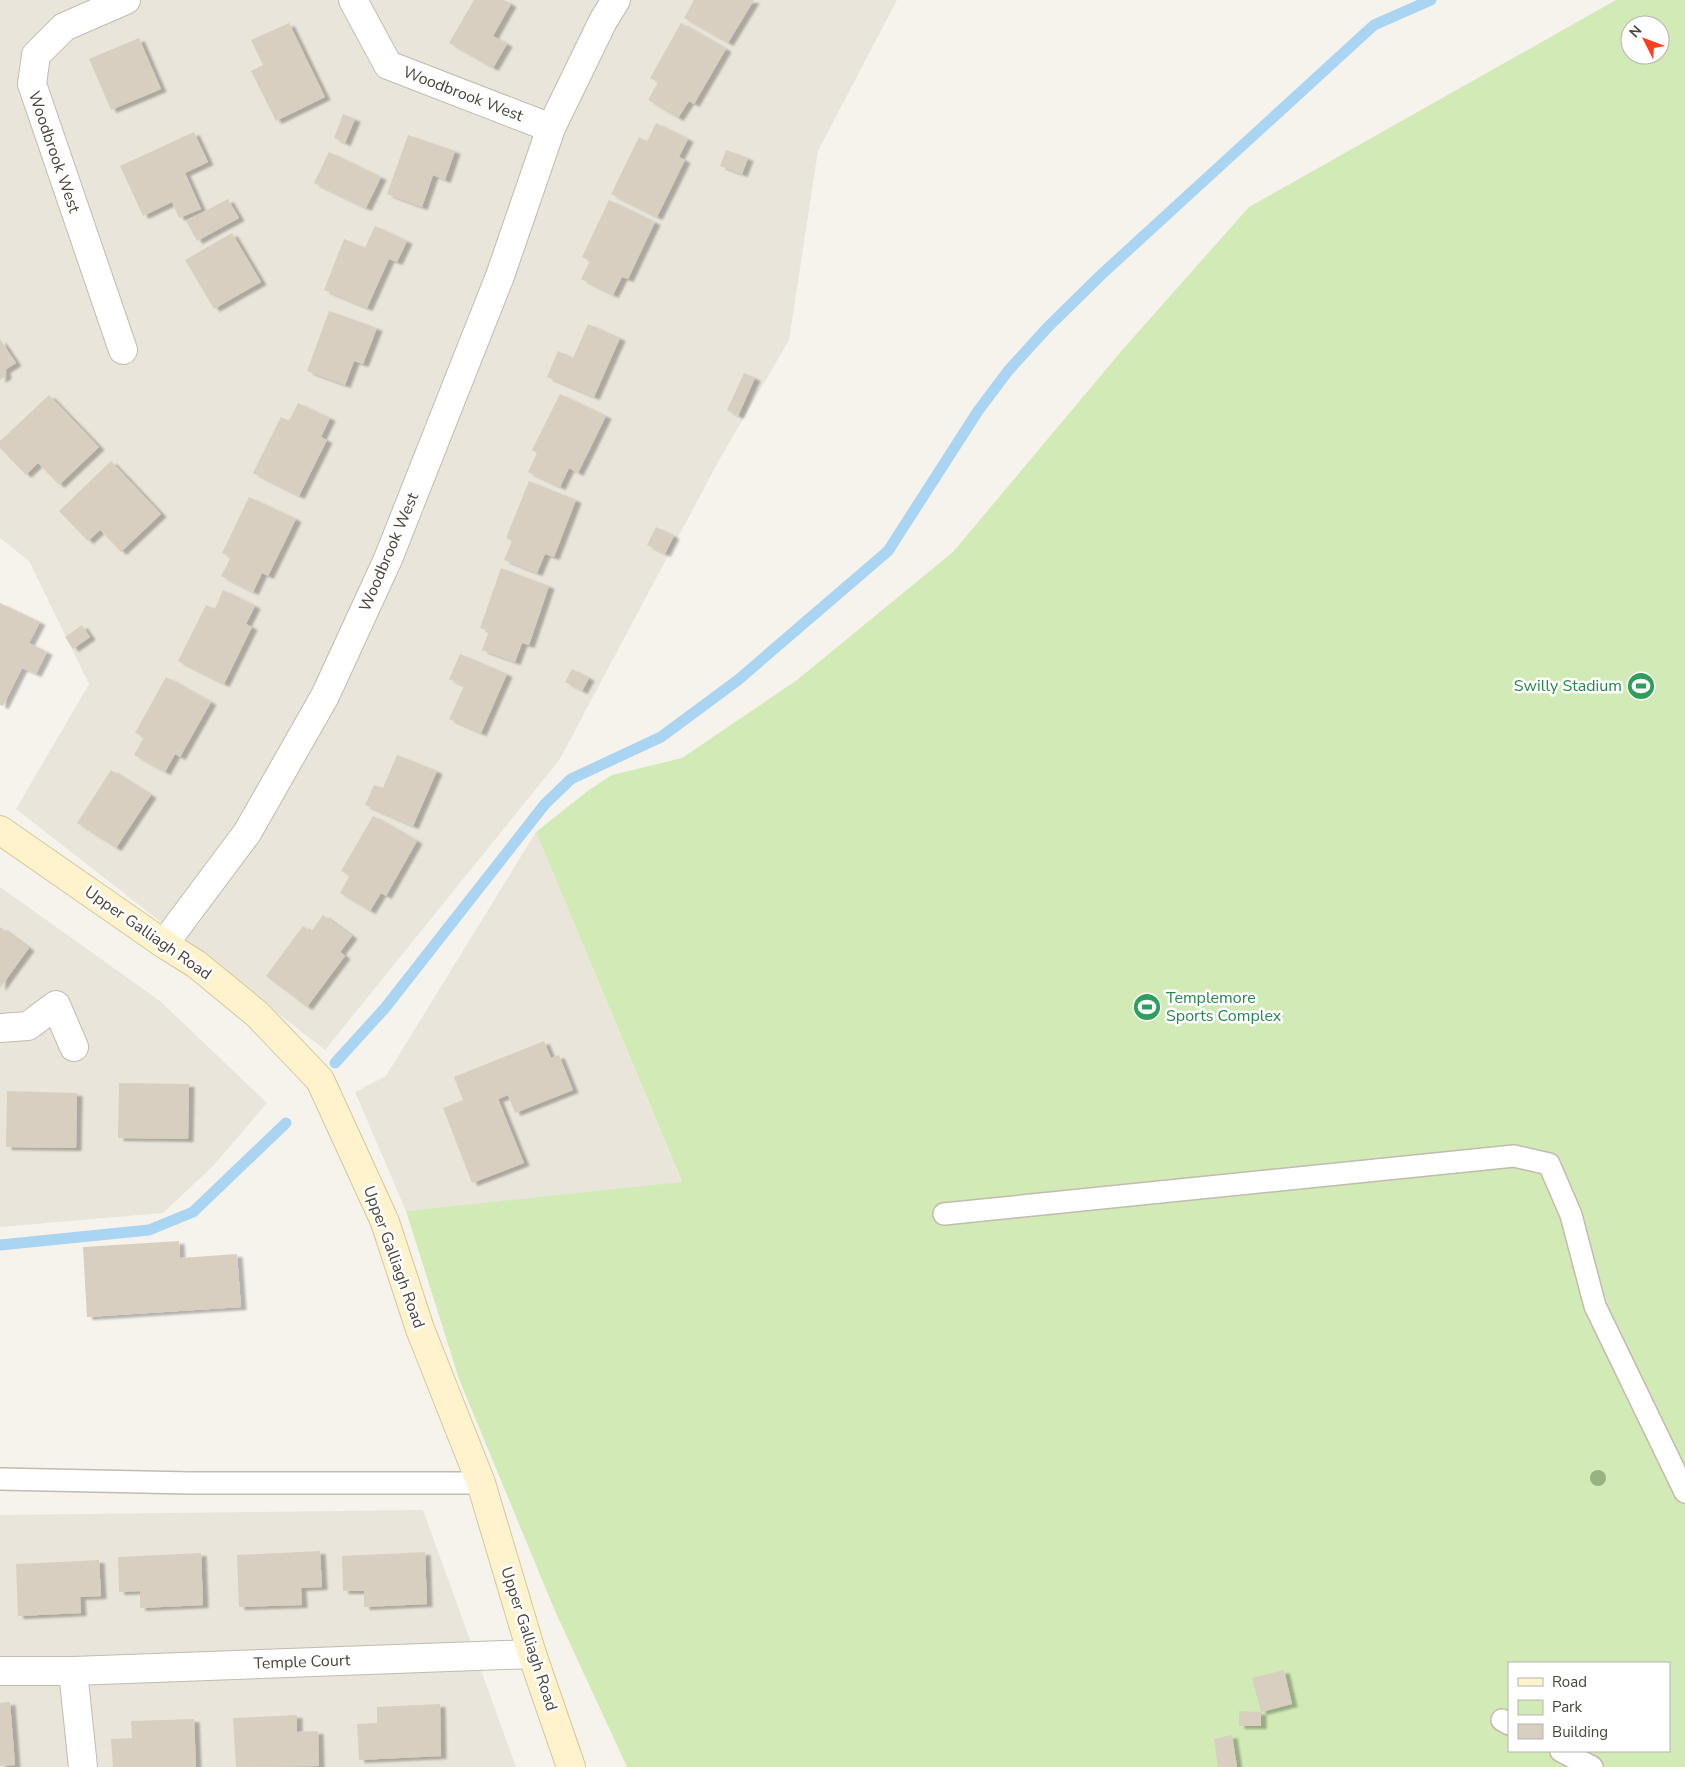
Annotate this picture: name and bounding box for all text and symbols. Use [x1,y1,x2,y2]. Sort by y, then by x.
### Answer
north arrow [1620,15,1670,65]
text: N [1625,21,1646,42]
street label: Woodbrook West [400,61,527,127]
street label: Woodbrook West [23,88,85,216]
street label: Woodbrook West [354,489,424,615]
sports icon: Swilly Stadium [1626,671,1656,701]
place label: Swilly Stadium [1514,675,1622,697]
street label: Upper Galliagh Road [80,881,216,985]
place label: Templemore Sports Complex [1166,987,1282,1027]
sports icon: Templemore Sports Complex [1132,992,1162,1022]
street label: Upper Galliagh Road [358,1183,430,1331]
street label: Upper Galliagh Road [495,1564,563,1714]
street label: Temple Court [253,1649,351,1675]
legend [1508,1662,1670,1752]
text: Road [1552,1672,1587,1692]
text: Park [1552,1697,1582,1717]
text: Building [1552,1722,1608,1742]

